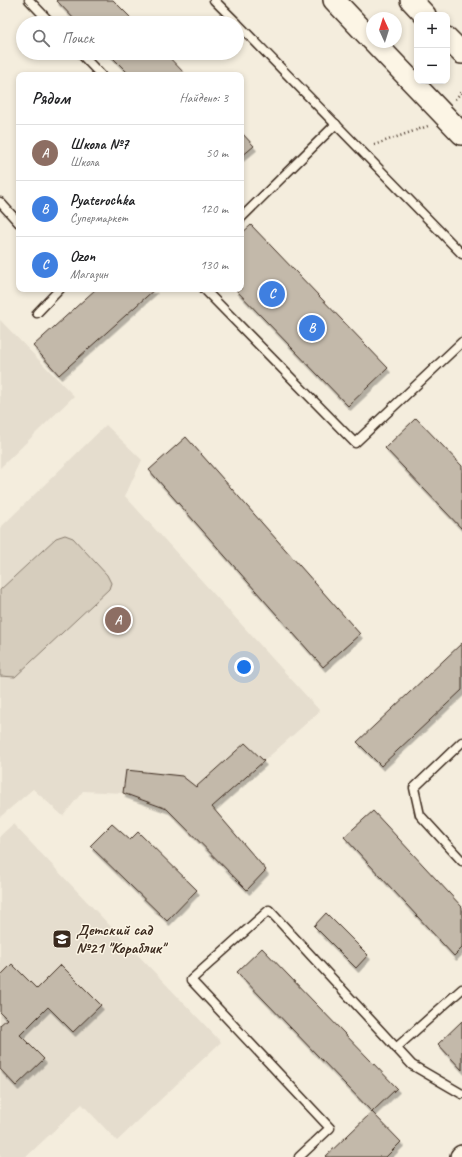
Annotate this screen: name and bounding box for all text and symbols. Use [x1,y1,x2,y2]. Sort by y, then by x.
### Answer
north arrow [366,12,402,48]
map controls [414,12,450,84]
button: + [414,12,450,48]
search box [16,16,244,60]
icon: search [30,27,52,49]
text: Поиск [62,29,94,48]
button: − [414,48,450,84]
text: Рядом [32,88,70,109]
text: Найдено: 3 [180,90,228,106]
text: Школа №7 [70,135,129,154]
text: A [42,145,48,161]
text: 50 m [206,145,228,161]
text: Школа [70,154,99,170]
text: Pyaterochka [70,191,134,210]
text: B [42,201,48,217]
text: 120 m [200,201,228,217]
text: Супермаркет [70,210,128,226]
text: Ozon [70,247,95,266]
text: C [42,257,48,273]
text: 130 m [200,257,228,273]
text: Магазин [70,266,108,282]
pin: C [259,279,285,309]
pin: B [299,313,325,343]
pin: A [105,605,131,635]
your location [234,657,254,677]
place label: Детский сад №21 "Кораблик" [76,920,169,958]
school or university icon: Детский сад №21 "Кораблик" [51,928,73,950]

